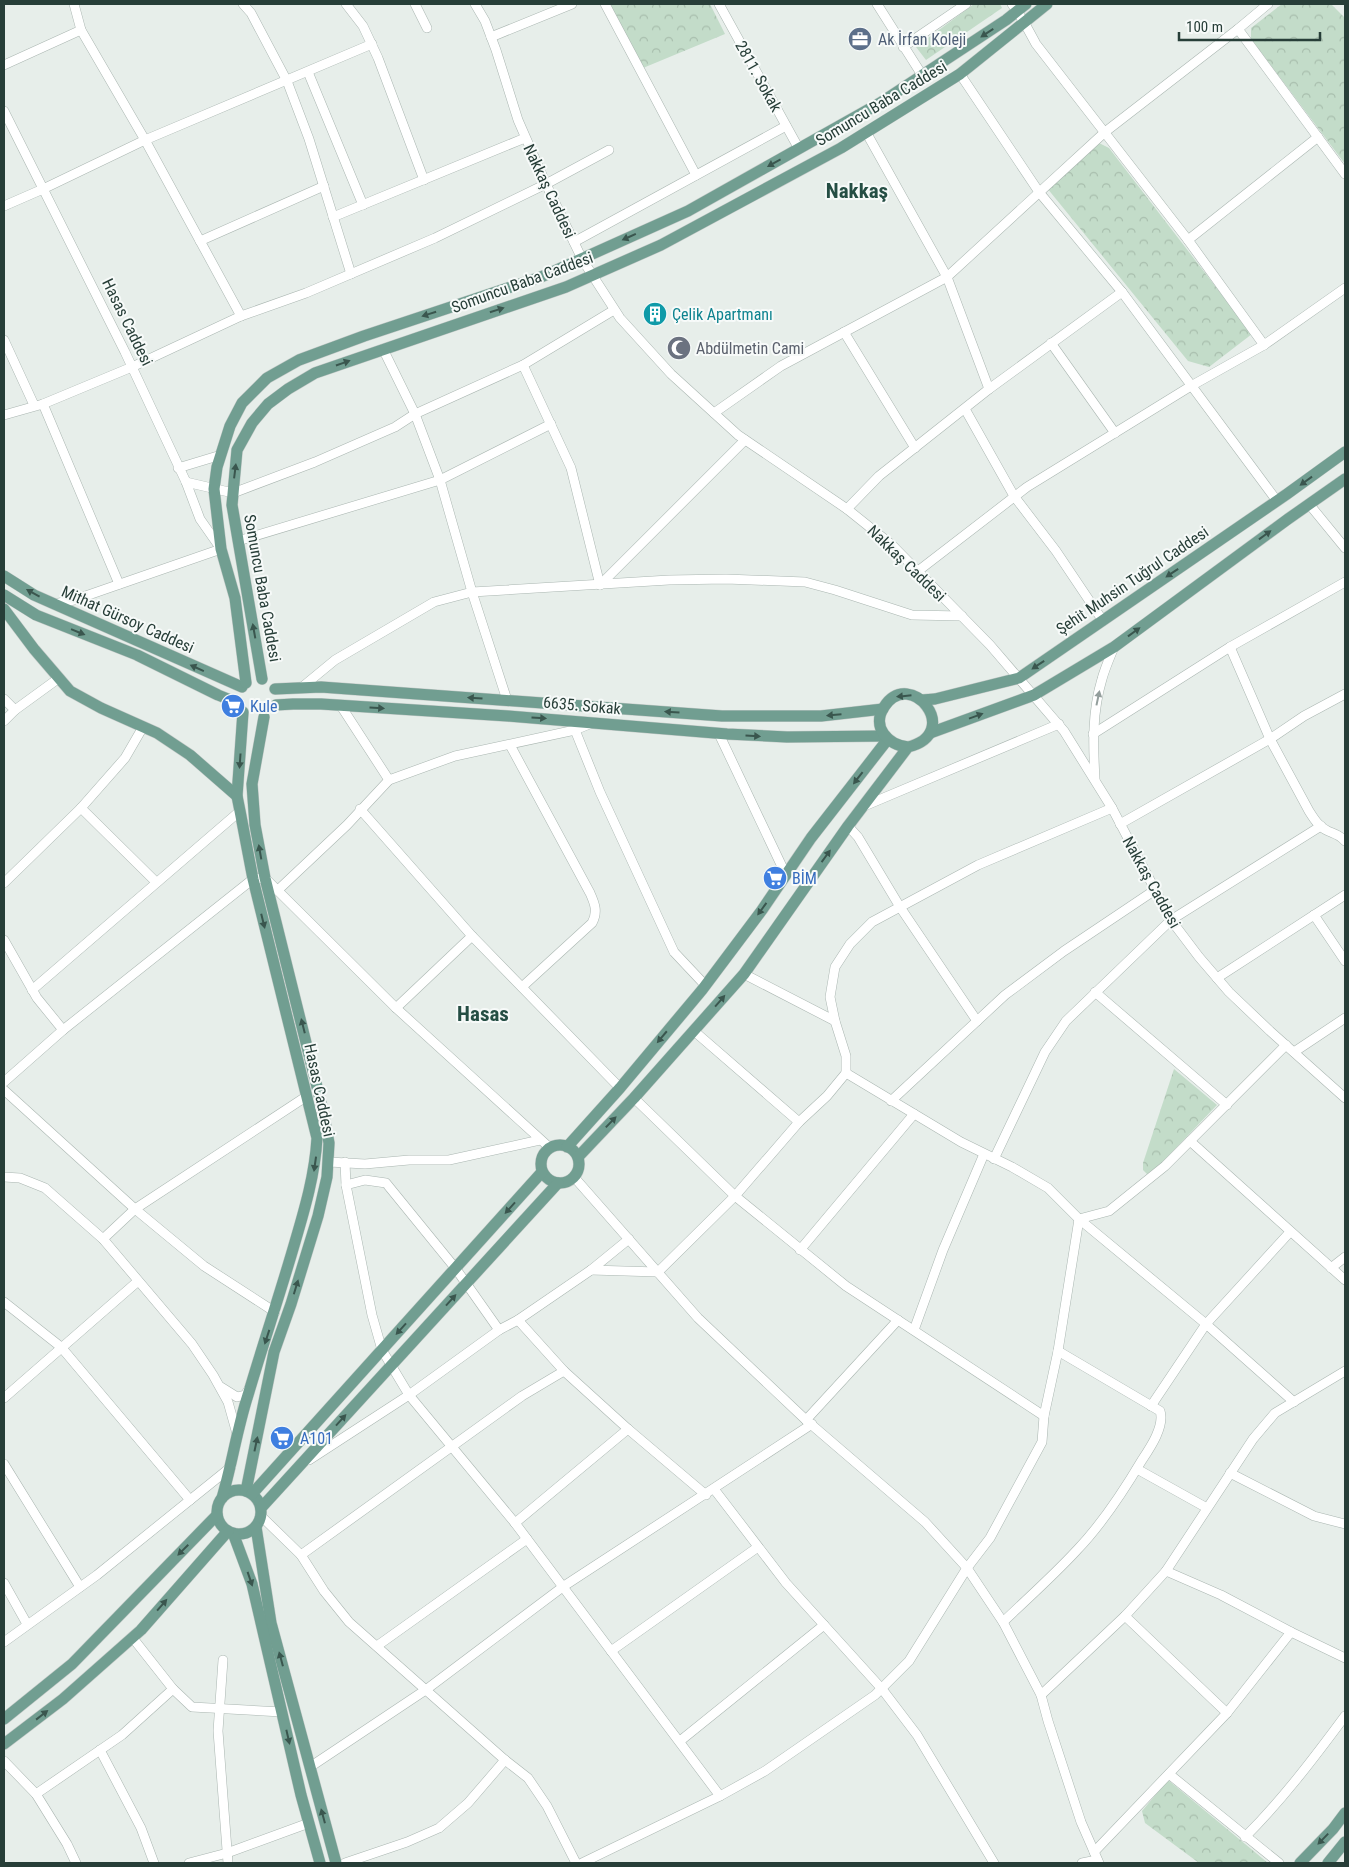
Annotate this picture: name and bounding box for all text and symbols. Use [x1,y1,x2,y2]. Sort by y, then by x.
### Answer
scale bar [1179,10,1320,42]
text: 100 m [1186,18,1223,36]
office icon: Ak İrfan Koleji [847,26,873,52]
one-way arrow [980,28,994,38]
place label: Ak İrfan Koleji [878,30,966,49]
street label: 2811. Sokak [731,38,786,116]
street label: Somuncu Baba Caddesi [812,57,950,150]
street label: Nakkaş Caddesi [519,141,580,241]
one-way arrow [766,159,781,167]
district label: Nakkaş [826,179,888,203]
one-way arrow [622,234,636,242]
street label: Somuncu Baba Caddesi [449,248,596,317]
street label: Hasas Caddesi [98,276,157,369]
building icon: Çelik Apartmanı [642,301,668,327]
place label: Çelik Apartmanı [672,305,773,324]
one-way arrow [489,306,504,313]
one-way arrow [421,311,436,319]
mosque icon: Abdülmetin Cami [666,335,692,361]
place label: Abdülmetin Cami [696,339,804,358]
one-way arrow [336,359,351,367]
one-way arrow [231,462,239,478]
one-way arrow [1300,475,1313,486]
street label: Somuncu Baba Caddesi [240,513,285,663]
street label: Nakkaş Caddesi [863,521,950,606]
street label: Şehit Muhsin Tuğrul Caddesi [1053,522,1212,638]
one-way arrow [1258,530,1271,541]
one-way arrow [1165,568,1179,578]
street label: Mithat Gürsoy Caddesi [59,582,197,657]
one-way arrow [26,589,40,598]
one-way arrow [250,623,258,639]
one-way arrow [1127,627,1141,637]
one-way arrow [71,629,86,636]
one-way arrow [1031,660,1045,670]
one-way arrow [190,663,204,671]
one-way arrow [1094,690,1102,706]
one-way arrow [895,692,911,700]
supermarket icon: Kule [220,693,246,719]
street label: 6635. Sokak [542,693,622,718]
one-way arrow [467,694,483,702]
place label: Kule [250,697,277,716]
one-way arrow [369,704,385,712]
one-way arrow [664,708,680,716]
one-way arrow [826,711,842,719]
one-way arrow [969,712,984,720]
one-way arrow [531,714,547,722]
one-way arrow [746,732,762,740]
one-way arrow [236,753,244,769]
one-way arrow [853,771,863,785]
street label: Nakkaş Caddesi [1119,833,1185,931]
one-way arrow [256,844,264,859]
one-way arrow [821,849,831,863]
supermarket icon: BİM [762,865,788,891]
place label: BİM [792,869,817,888]
one-way arrow [757,902,767,916]
one-way arrow [259,913,267,928]
one-way arrow [714,996,726,1008]
district label: Hasas [457,1002,509,1026]
one-way arrow [299,1019,307,1034]
one-way arrow [657,1030,668,1043]
street label: Hasas Caddesi [300,1042,339,1138]
one-way arrow [605,1116,617,1128]
one-way arrow [310,1156,318,1172]
one-way arrow [504,1202,516,1214]
one-way arrow [292,1279,300,1294]
one-way arrow [445,1294,457,1306]
one-way arrow [395,1323,407,1335]
one-way arrow [262,1330,270,1345]
one-way arrow [335,1414,347,1426]
supermarket icon: A101 [269,1425,295,1451]
place label: A101 [300,1429,333,1448]
one-way arrow [252,1436,260,1451]
one-way arrow [177,1544,189,1556]
one-way arrow [246,1572,254,1587]
one-way arrow [156,1600,168,1612]
one-way arrow [277,1652,285,1667]
one-way arrow [35,1709,48,1720]
one-way arrow [284,1729,292,1745]
one-way arrow [319,1809,327,1824]
one-way arrow [1317,1832,1329,1844]

